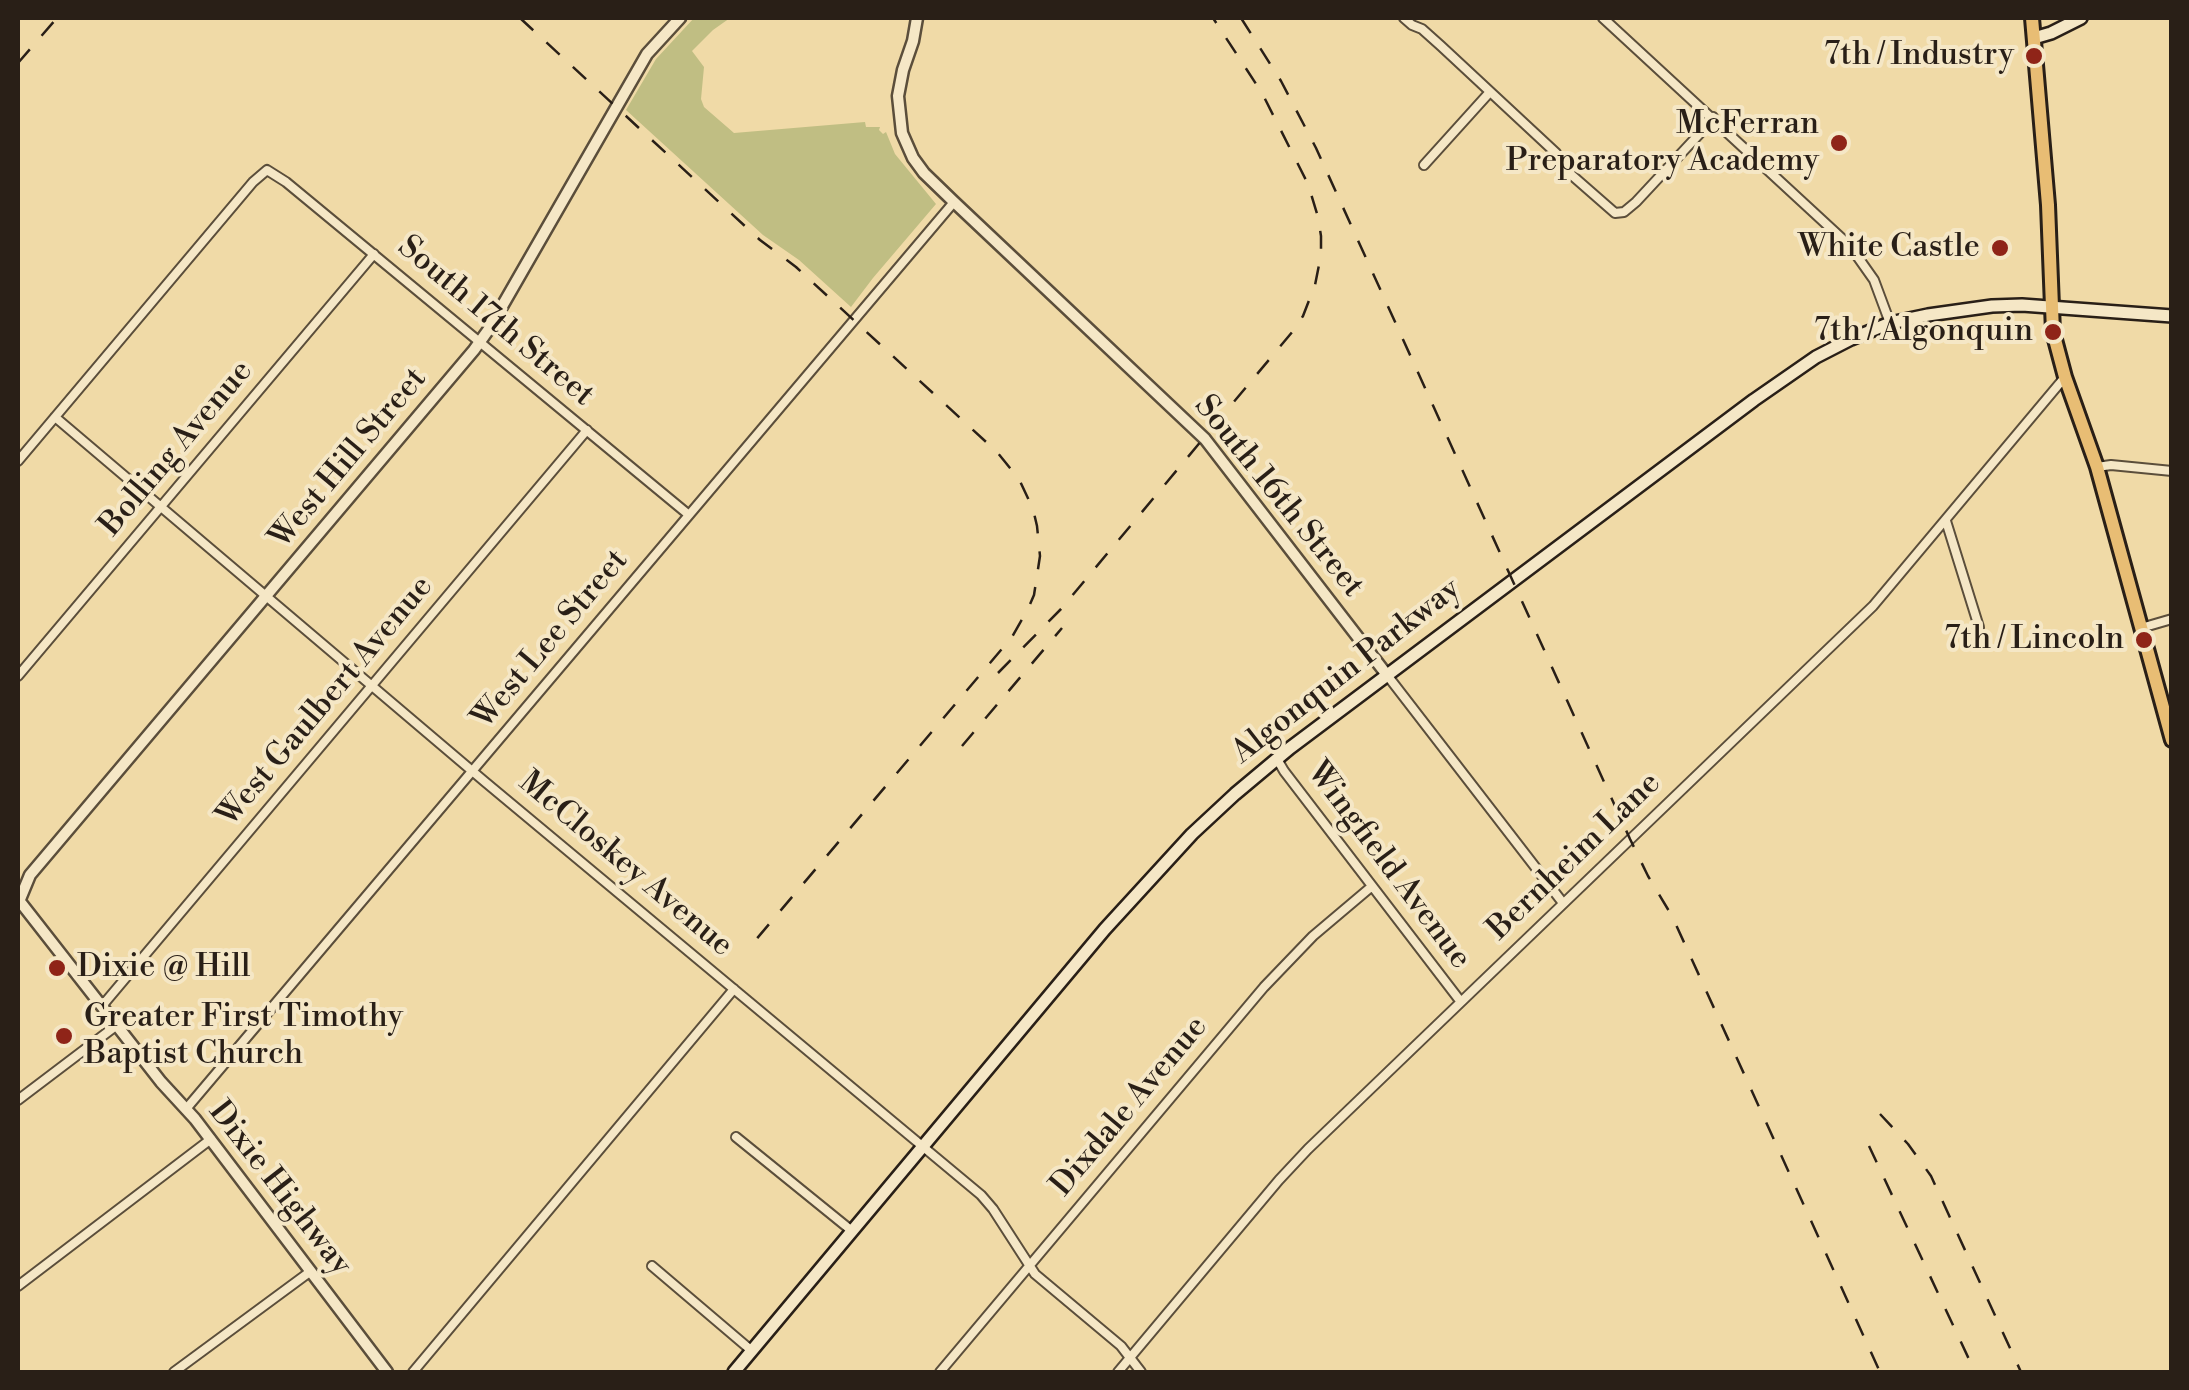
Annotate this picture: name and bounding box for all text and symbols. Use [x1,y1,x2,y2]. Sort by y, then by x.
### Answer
place label: 7th / Industry [1824,37,2014,75]
marker: 7th / Industry [2023,45,2045,67]
place label: McFerran Preparatory Academy [1506,106,1819,181]
marker: McFerran Preparatory Academy [1828,132,1850,154]
street label: South 17th Street [389,229,601,415]
place label: White Castle [1798,229,1980,267]
marker: White Castle [1989,237,2011,259]
place label: 7th / Algonquin [1814,313,2033,351]
marker: 7th / Algonquin [2042,321,2064,343]
street label: Bolling Avenue [92,353,262,545]
street label: West Hill Street [262,361,436,557]
street label: South 16th Street [1185,388,1371,606]
street label: West Lee Street [465,542,637,738]
street label: West Gaulbert Avenue [210,569,442,835]
street label: Algonquin Parkway [1225,571,1469,773]
place label: 7th / Lincoln [1944,621,2124,659]
marker: 7th / Lincoln [2133,629,2155,651]
street label: Wingfield Avenue [1298,755,1478,977]
street label: McCloskey Avenue [510,764,740,966]
street label: Bernheim Lane [1481,765,1669,949]
place label: Dixie @ Hill [77,949,250,987]
marker: Dixie @ Hill [46,957,68,979]
place label: Greater First Timothy Baptist Church [84,999,403,1074]
street label: Dixdale Avenue [1044,1009,1216,1205]
marker: Greater First Timothy Baptist Church [53,1025,75,1047]
street label: Dixie Highway [199,1094,359,1284]

